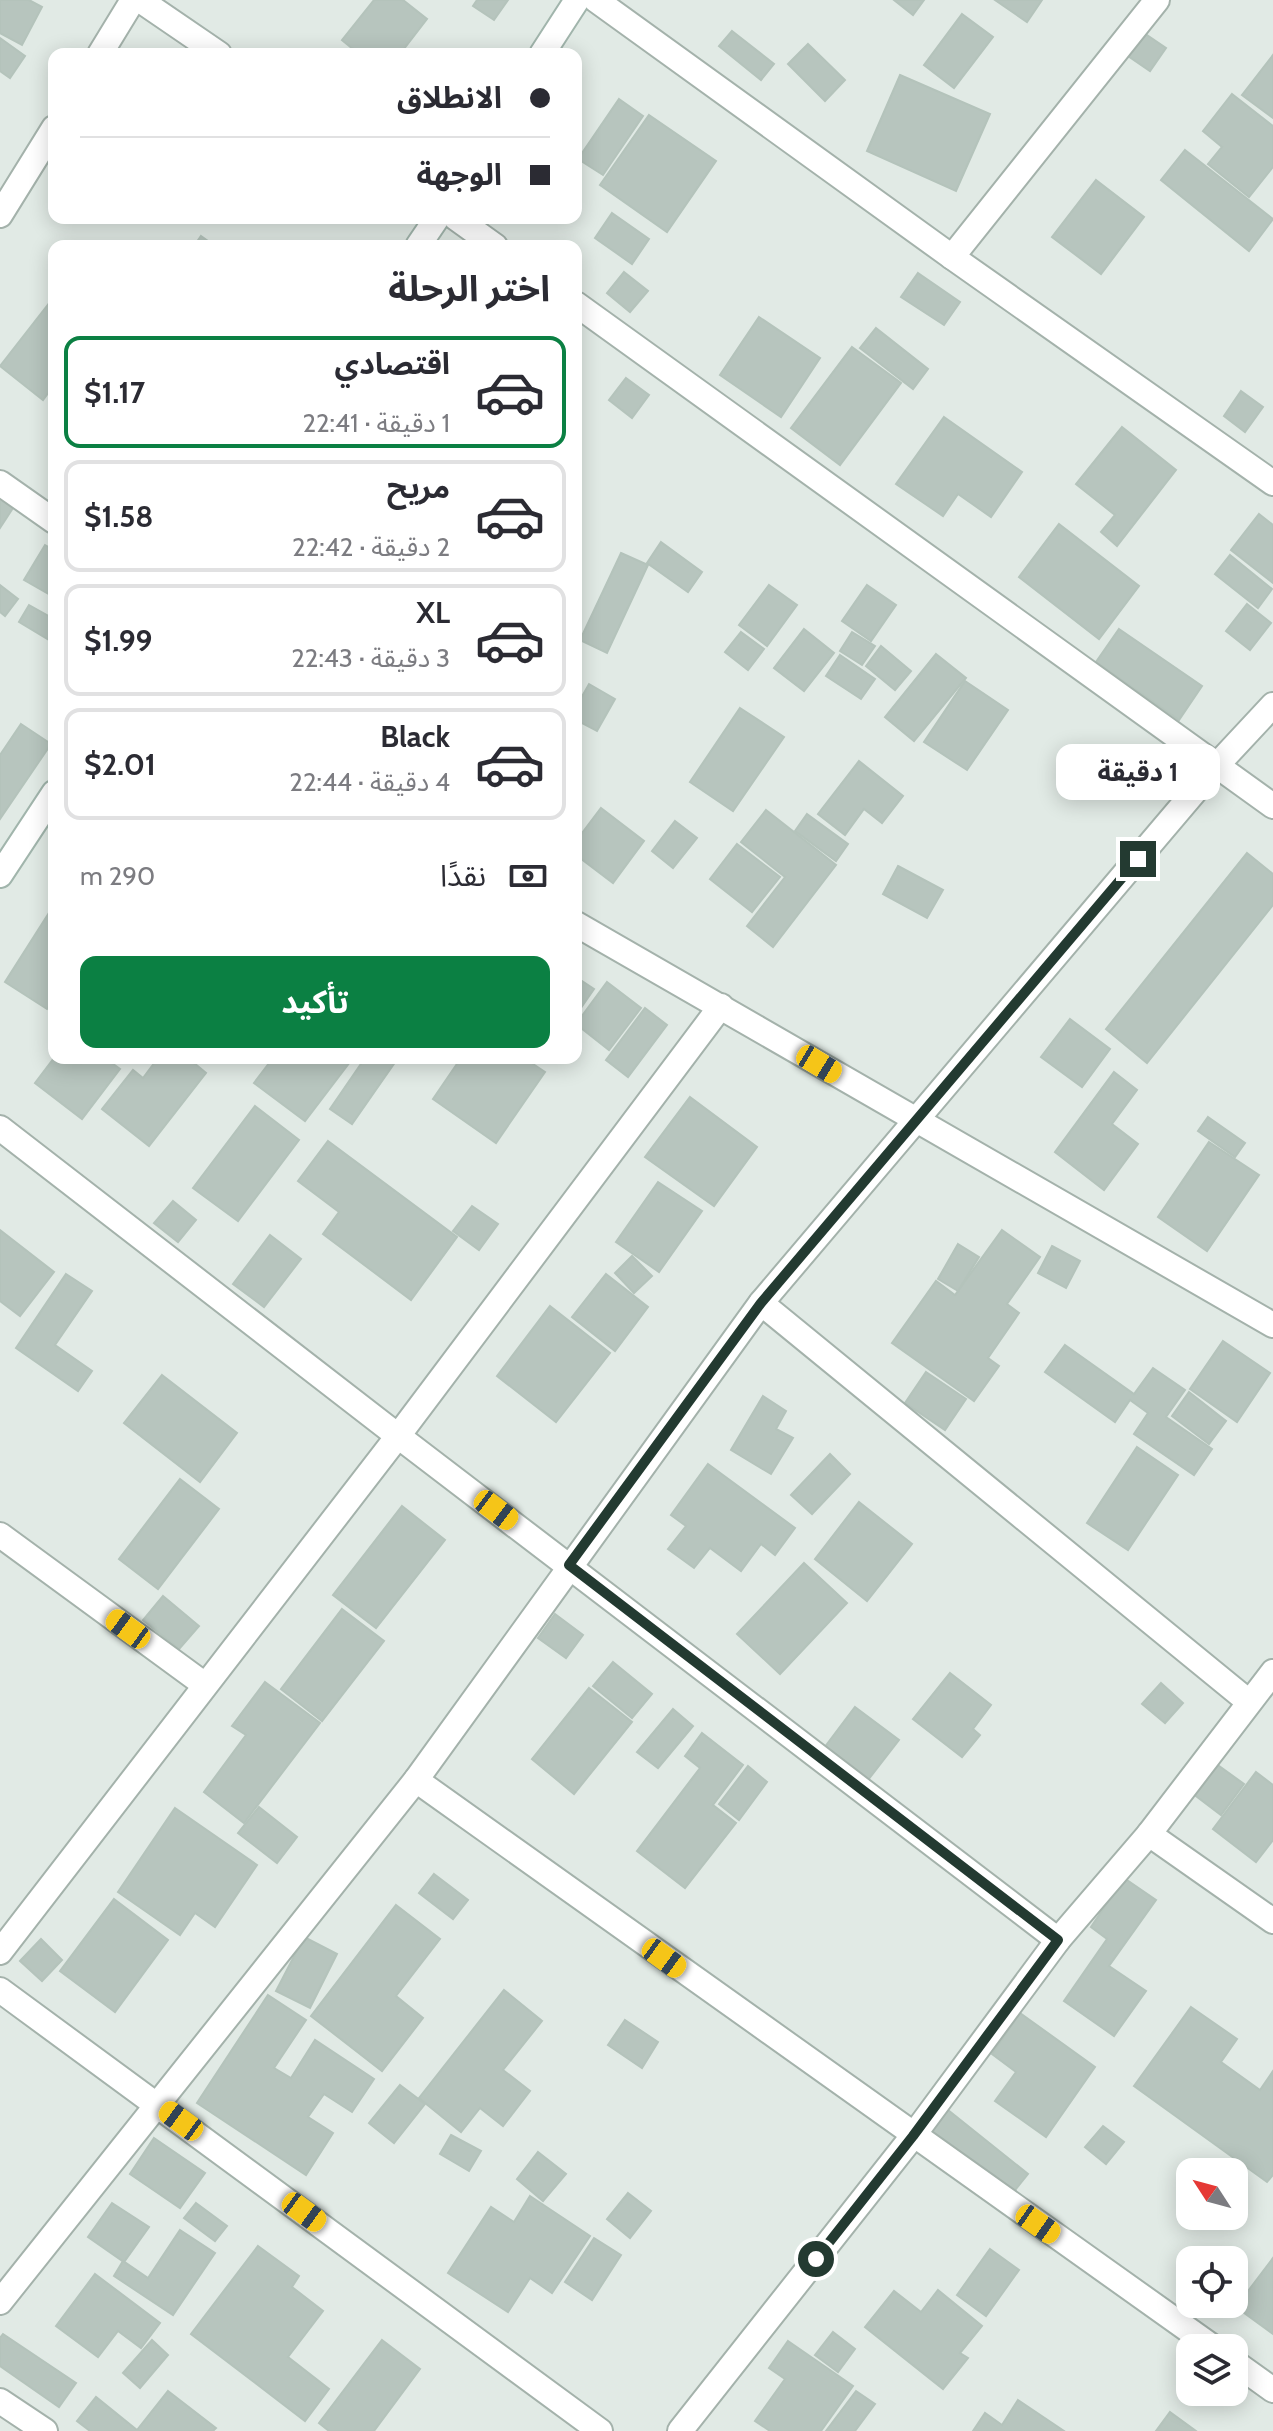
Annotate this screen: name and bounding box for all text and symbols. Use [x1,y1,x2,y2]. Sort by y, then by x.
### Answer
text: الانطلاق [397,79,502,116]
text: الوجهة [417,156,502,193]
text: اختر الرحلة [388,266,550,310]
text: اقتصادي [335,345,450,382]
icon: car [474,356,546,428]
text: $1.17 [84,374,145,411]
text: 1 دقيقة · 22:41 [302,407,450,439]
text: مريح [387,469,450,506]
icon: car [474,480,546,552]
text: $1.58 [84,498,153,535]
text: 2 دقيقة · 22:42 [292,531,450,563]
text: XL [416,594,450,631]
icon: car [474,604,546,676]
text: $1.99 [84,622,152,659]
text: 3 دقيقة · 22:43 [291,642,450,674]
text: Black [380,718,450,755]
icon: car [474,728,546,800]
callout: 1 دقيقة [1056,743,1220,799]
text: $2.01 [84,746,156,783]
text: 1 دقيقة [1098,756,1178,788]
text: 4 دقيقة · 22:44 [289,766,450,798]
route end [1120,841,1156,877]
icon: cash [506,854,550,898]
text: نقدًا [440,857,486,894]
text: 290 m [80,860,155,892]
button: تأكيد [80,956,550,1048]
car [792,1041,846,1087]
car [470,1486,522,1534]
car [102,1605,154,1653]
car [638,1934,690,1982]
car [155,2097,207,2145]
north arrow [1176,2158,1248,2230]
map controls [1176,2158,1248,2406]
car [278,2188,330,2236]
car [1011,2200,1065,2248]
route start [798,2241,834,2277]
button: locate [1176,2246,1248,2318]
button: layers [1176,2334,1248,2406]

